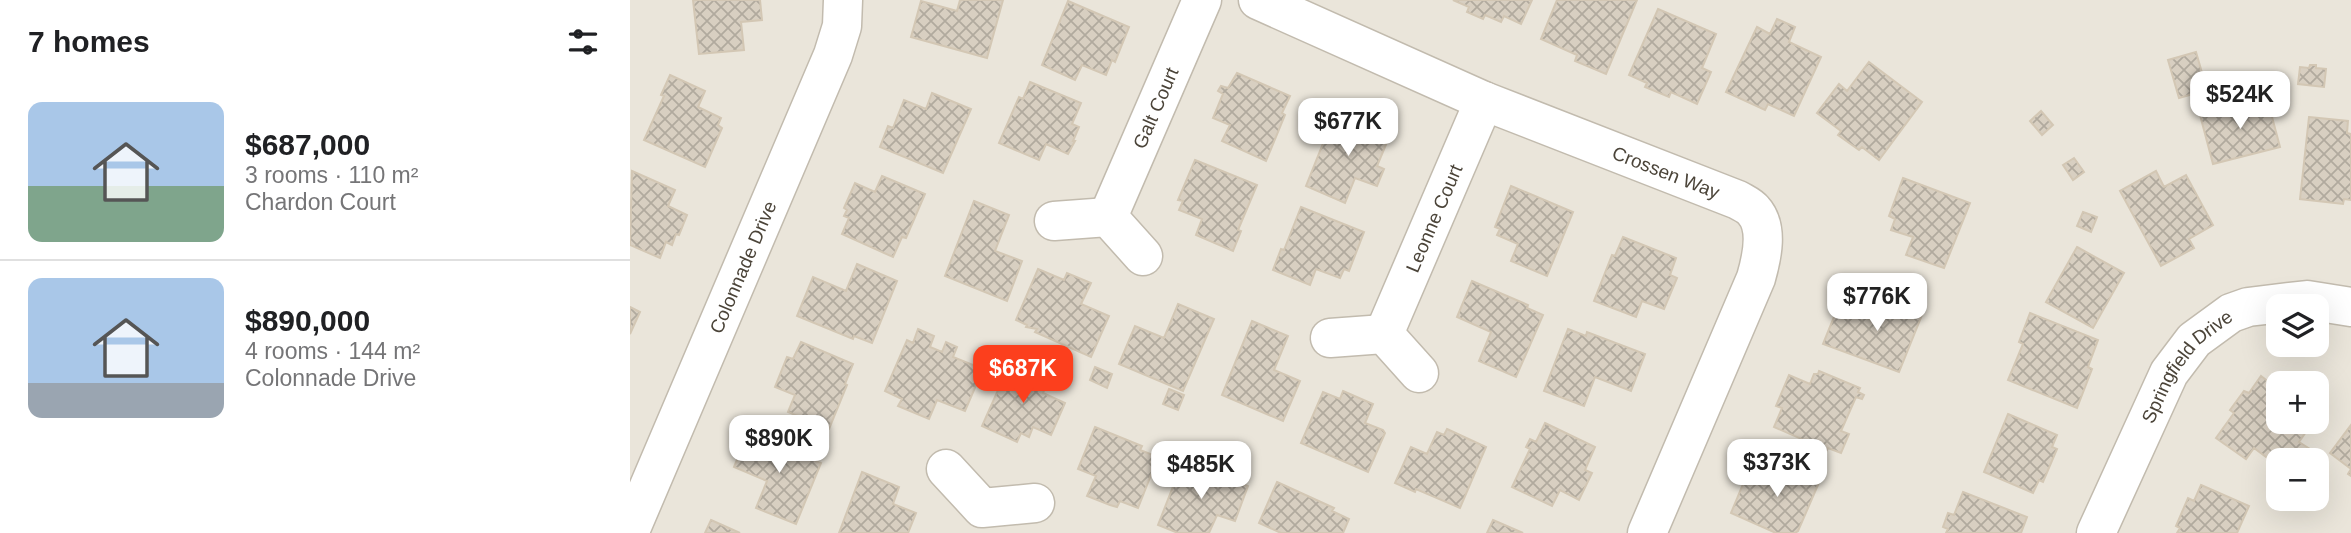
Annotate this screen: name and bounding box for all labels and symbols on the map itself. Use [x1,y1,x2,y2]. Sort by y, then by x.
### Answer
street label: Galt Court [1129,63,1183,152]
pin: $524K [2191,72,2289,131]
pin: $677K [1299,99,1397,158]
street label: Crossen Way [1609,142,1723,203]
street label: Leonne Court [1402,161,1467,276]
street label: Colonnade Drive [706,198,780,336]
pin: $776K [1828,274,1926,333]
street label: Springfield Drive [2138,306,2236,426]
pin: $687K [974,346,1072,405]
pin: $890K [730,416,828,475]
pin: $373K [1728,440,1826,499]
pin: $485K [1152,442,1250,501]

